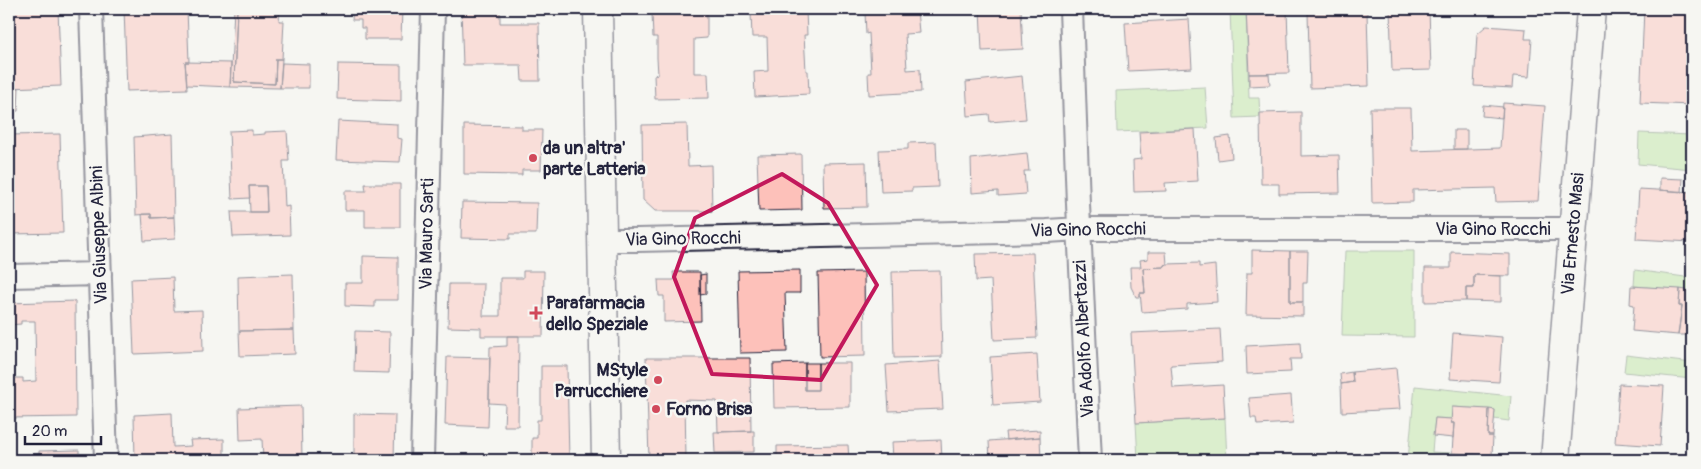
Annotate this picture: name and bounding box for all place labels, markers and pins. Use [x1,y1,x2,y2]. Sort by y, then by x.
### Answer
place label: da un altra' parte Latteria [543,137,646,181]
marker: da un altra' parte Latteria [527,152,539,164]
place label: Parafarmacia dello Speziale [546,292,649,336]
marker: Parafarmacia dello Speziale [530,307,542,319]
place label: MStyle Parrucchiere [555,359,649,403]
marker: MStyle Parrucchiere [652,374,664,386]
place label: Forno Brisa [666,398,753,421]
marker: Forno Brisa [650,403,662,415]

